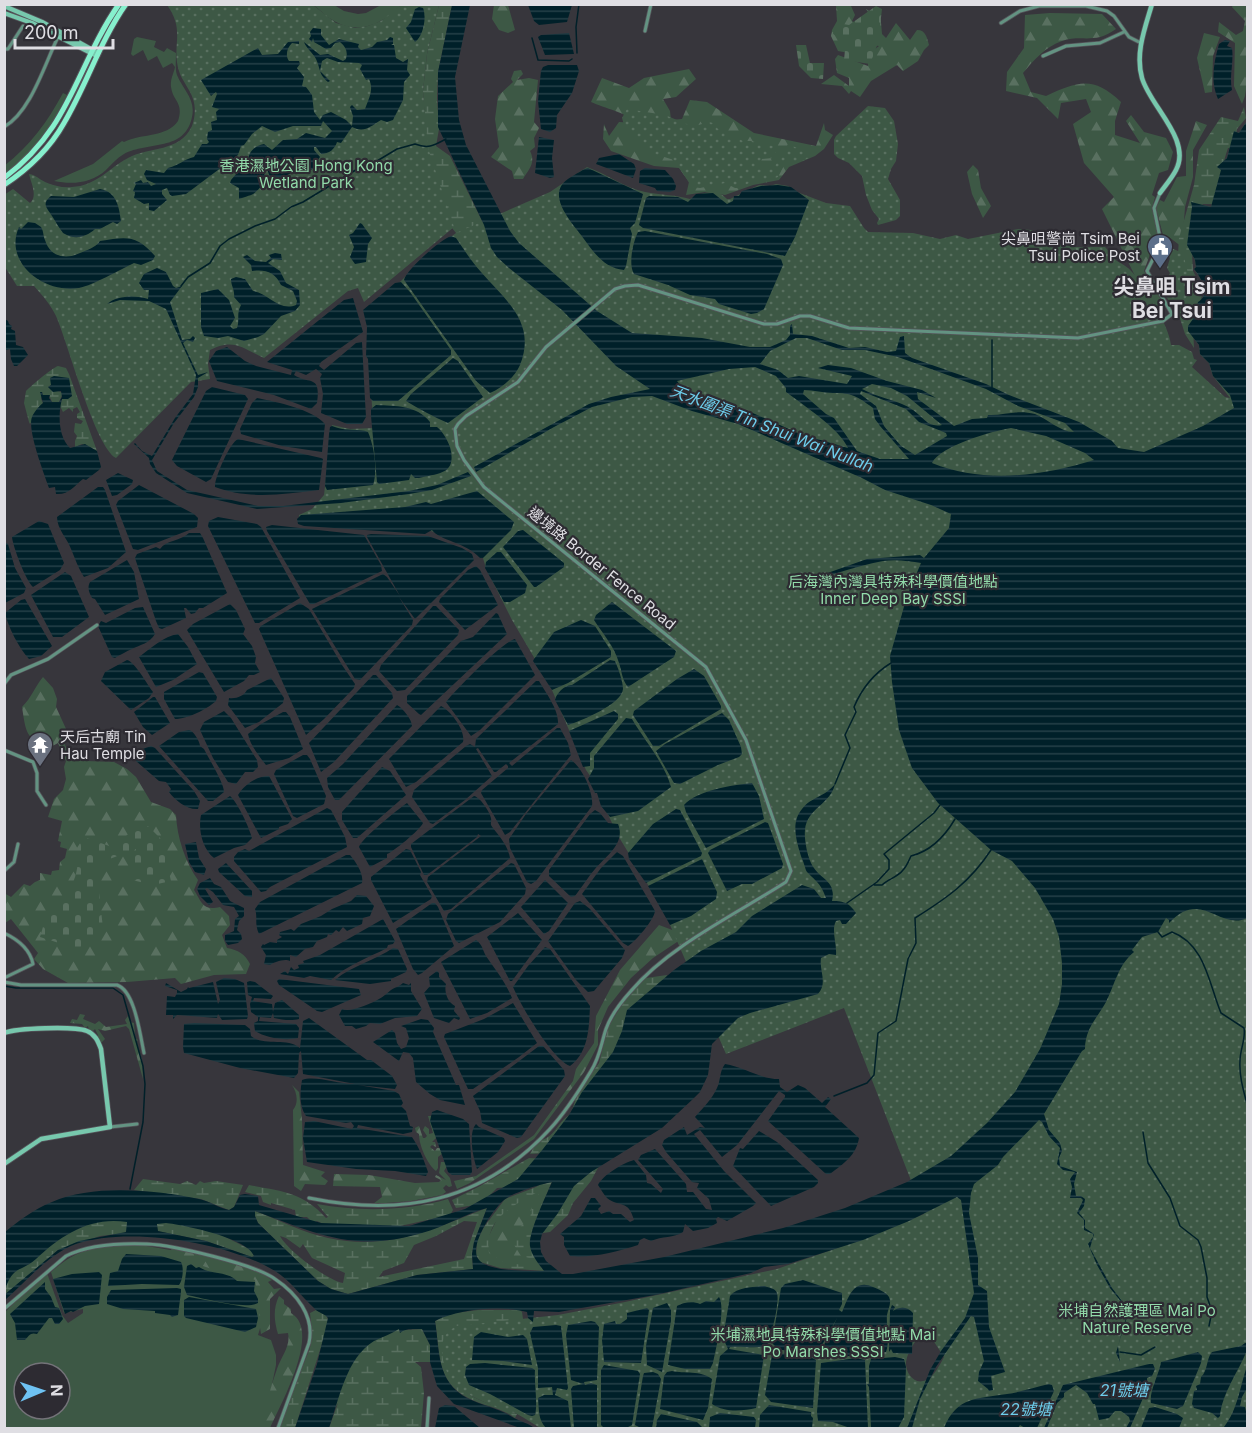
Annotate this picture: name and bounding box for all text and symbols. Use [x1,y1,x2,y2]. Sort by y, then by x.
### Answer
scale bar [15,12,112,50]
text: 200 m [24,22,79,43]
park label: 香港濕地公園 Hong Kong Wetland Park [219,156,393,192]
place label: 尖鼻咀警崗 Tsim Bei Tsui Police Post [1001,229,1140,265]
public building icon: 尖鼻咀警崗 Tsim Bei Tsui Police Post [1145,232,1175,270]
district label: 尖鼻咀 Tsim Bei Tsui [1113,274,1231,323]
water label: 天水圍渠 Tin Shui Wai Nullah [668,380,876,476]
street label: 邊境路 Border Fence Road [524,502,680,634]
park label: 后海灣內灣具特殊科學價值地點 Inner Deep Bay SSSI [788,572,998,608]
place label: 天后古廟 Tin Hau Temple [60,727,146,763]
temple icon: 天后古廟 Tin Hau Temple [25,730,55,768]
park label: 米埔自然護理區 Mai Po Nature Reserve [1058,1301,1216,1337]
park label: 米埔濕地具特殊科學價值地點 Mai Po Marshes SSSI [711,1325,935,1361]
north arrow [12,1361,72,1421]
water label: 21號塘 [1100,1380,1151,1400]
text: N [47,1384,67,1397]
water label: 22號塘 [1000,1399,1055,1419]

